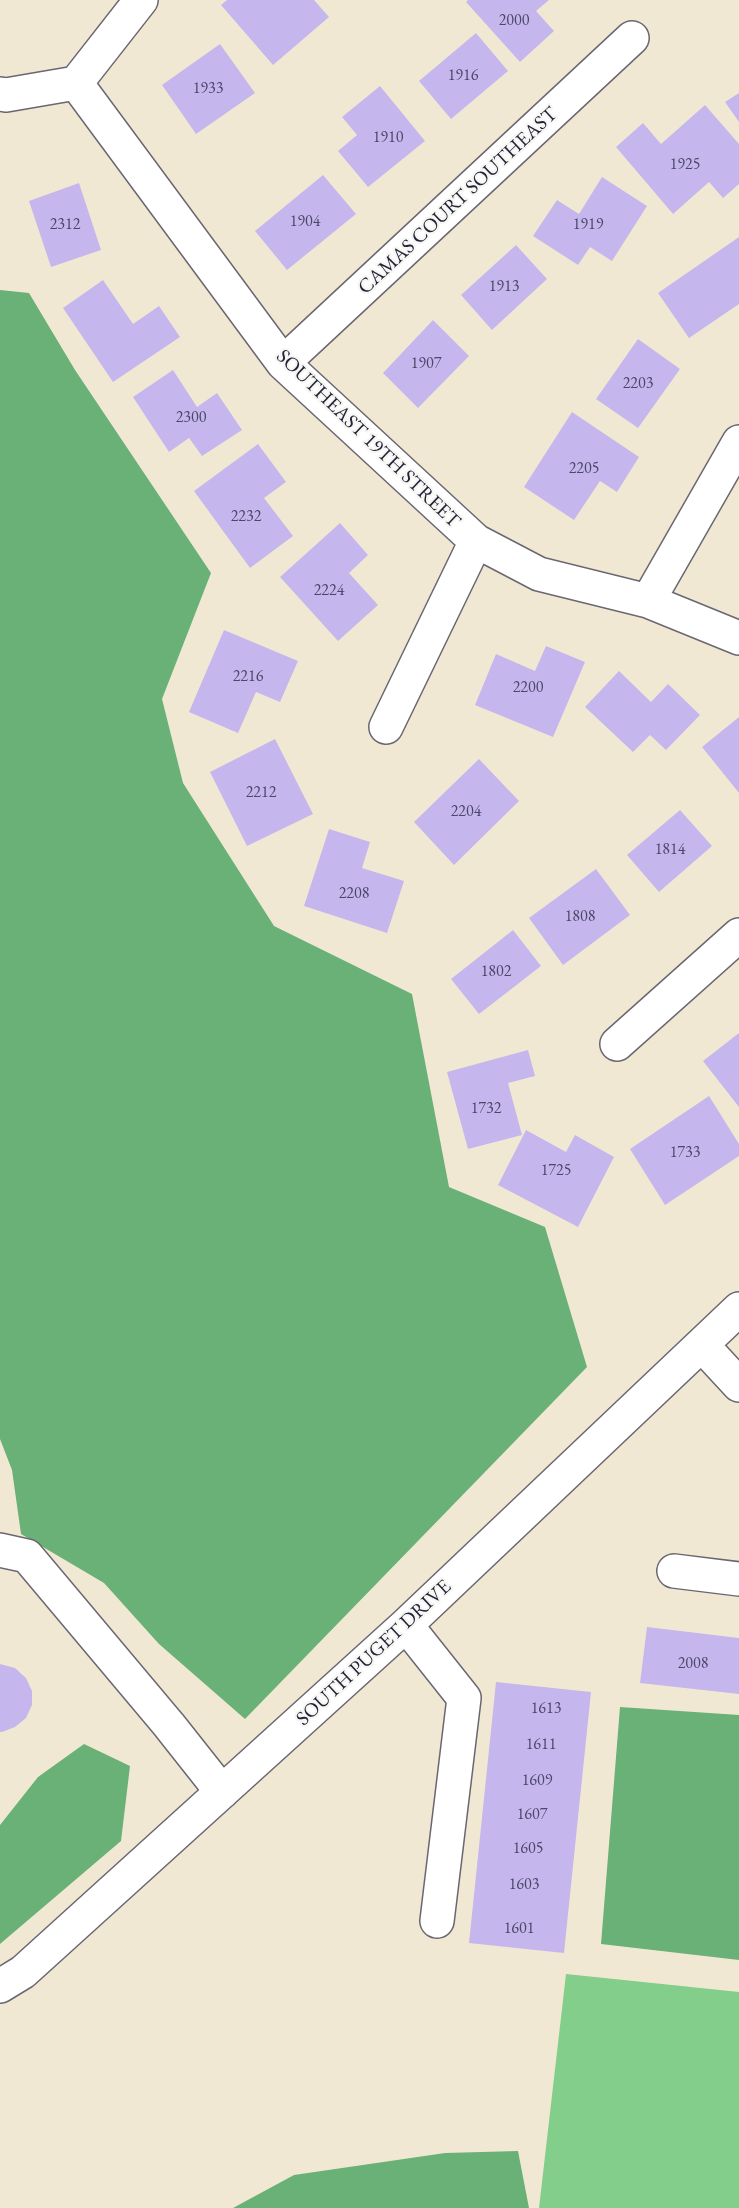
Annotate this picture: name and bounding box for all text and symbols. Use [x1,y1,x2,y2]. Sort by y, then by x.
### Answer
house number: 2000 [499,11,529,31]
house number: 1916 [448,66,478,86]
house number: 1933 [193,79,223,99]
street label: CAMAS COURT SOUTHEAST [353,102,563,300]
house number: 1910 [373,128,403,148]
house number: 1925 [670,155,700,175]
house number: 1904 [290,212,320,232]
house number: 2312 [50,215,80,235]
house number: 1919 [573,215,603,235]
house number: 1913 [489,277,519,297]
street label: SOUTHEAST 19TH STREET [271,345,465,533]
house number: 1907 [411,354,441,374]
house number: 2203 [623,374,653,394]
house number: 2300 [176,408,206,428]
house number: 2205 [569,459,599,479]
house number: 2232 [231,507,261,527]
house number: 2224 [314,581,344,601]
house number: 2216 [233,667,263,687]
house number: 2200 [513,678,543,698]
house number: 2212 [246,783,276,803]
house number: 2204 [451,802,481,822]
house number: 1814 [655,840,685,860]
house number: 2208 [339,884,369,904]
house number: 1808 [565,907,595,927]
house number: 1802 [481,962,511,982]
house number: 1732 [471,1099,501,1119]
house number: 1733 [670,1143,700,1163]
house number: 1725 [541,1161,571,1181]
street label: SOUTH PUGET DRIVE [292,1575,456,1731]
house number: 2008 [678,1654,708,1674]
house number: 1613 [531,1699,561,1719]
house number: 1611 [526,1735,556,1755]
house number: 1609 [522,1771,552,1791]
house number: 1607 [517,1805,547,1825]
house number: 1605 [513,1839,543,1859]
house number: 1603 [509,1875,539,1895]
house number: 1601 [504,1919,534,1939]

